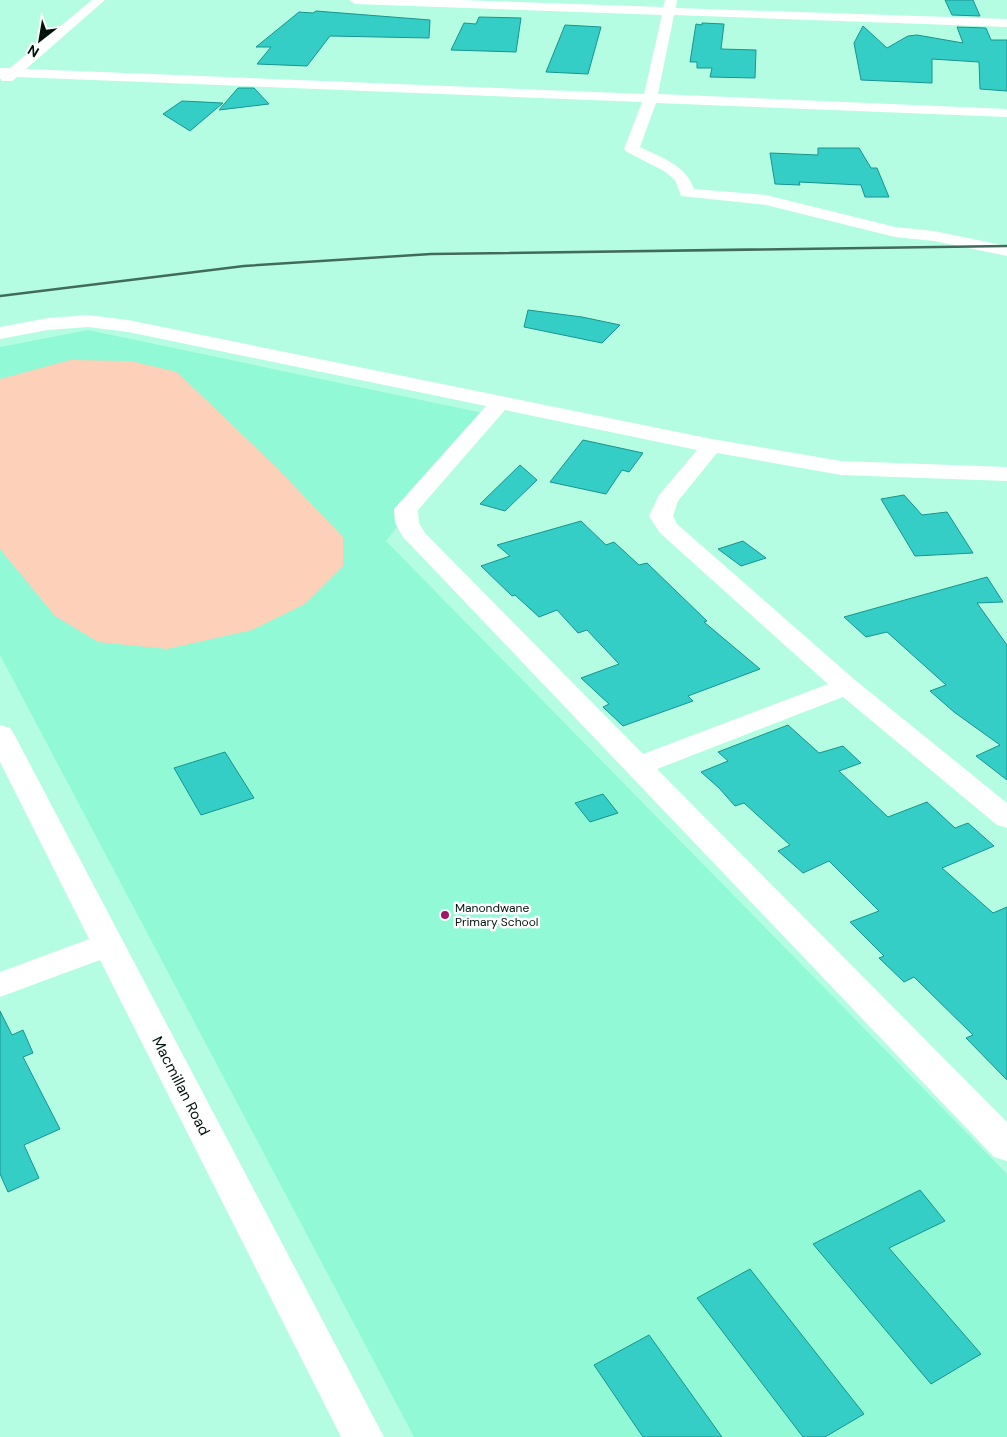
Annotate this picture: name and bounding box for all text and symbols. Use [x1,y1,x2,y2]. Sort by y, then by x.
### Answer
north arrow [15,15,65,65]
text: N [24,41,42,61]
place label: Manondwane Primary School [455,900,538,930]
marker: Manondwane Primary School [439,909,451,921]
street label: Macmillan Road [147,1033,215,1139]

